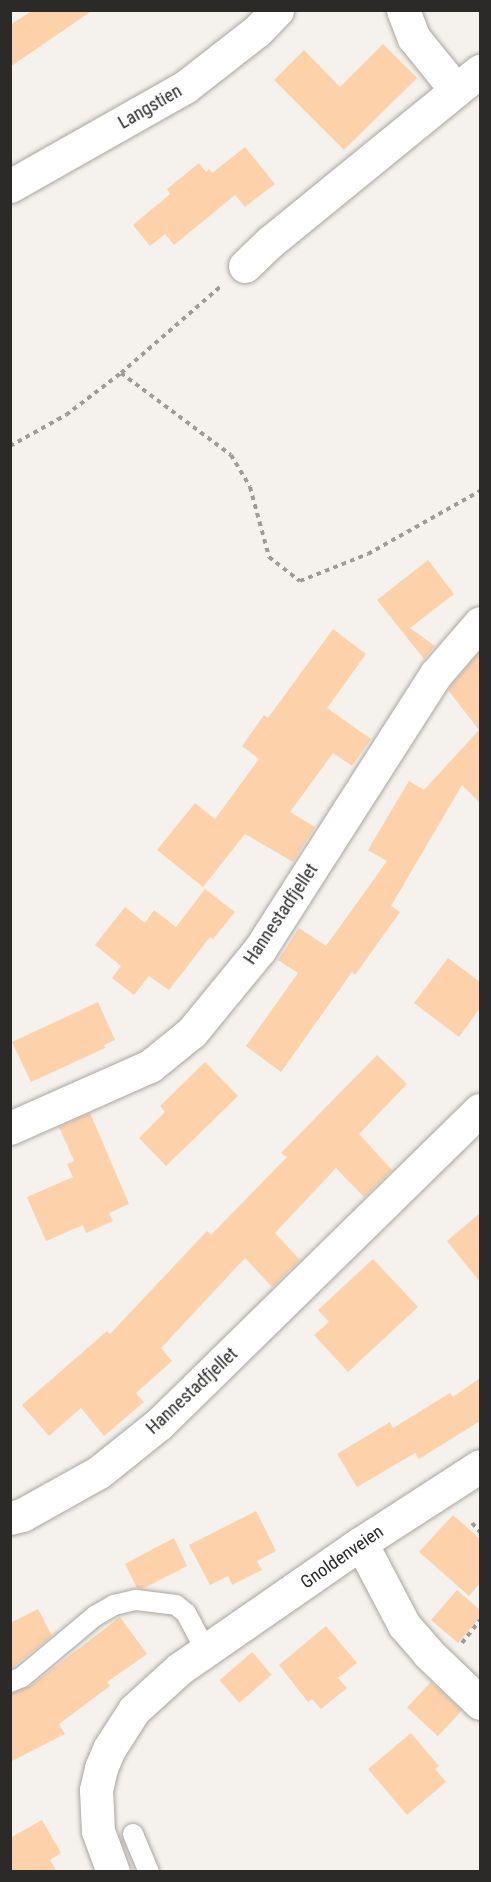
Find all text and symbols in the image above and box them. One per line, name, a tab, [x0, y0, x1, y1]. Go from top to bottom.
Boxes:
street label: Langstien	[114, 80, 186, 134]
street label: Hannestadfjellet	[239, 859, 323, 969]
street label: Hannestadfjellet	[142, 1343, 242, 1439]
street label: Gnoldenveien	[297, 1521, 387, 1593]

